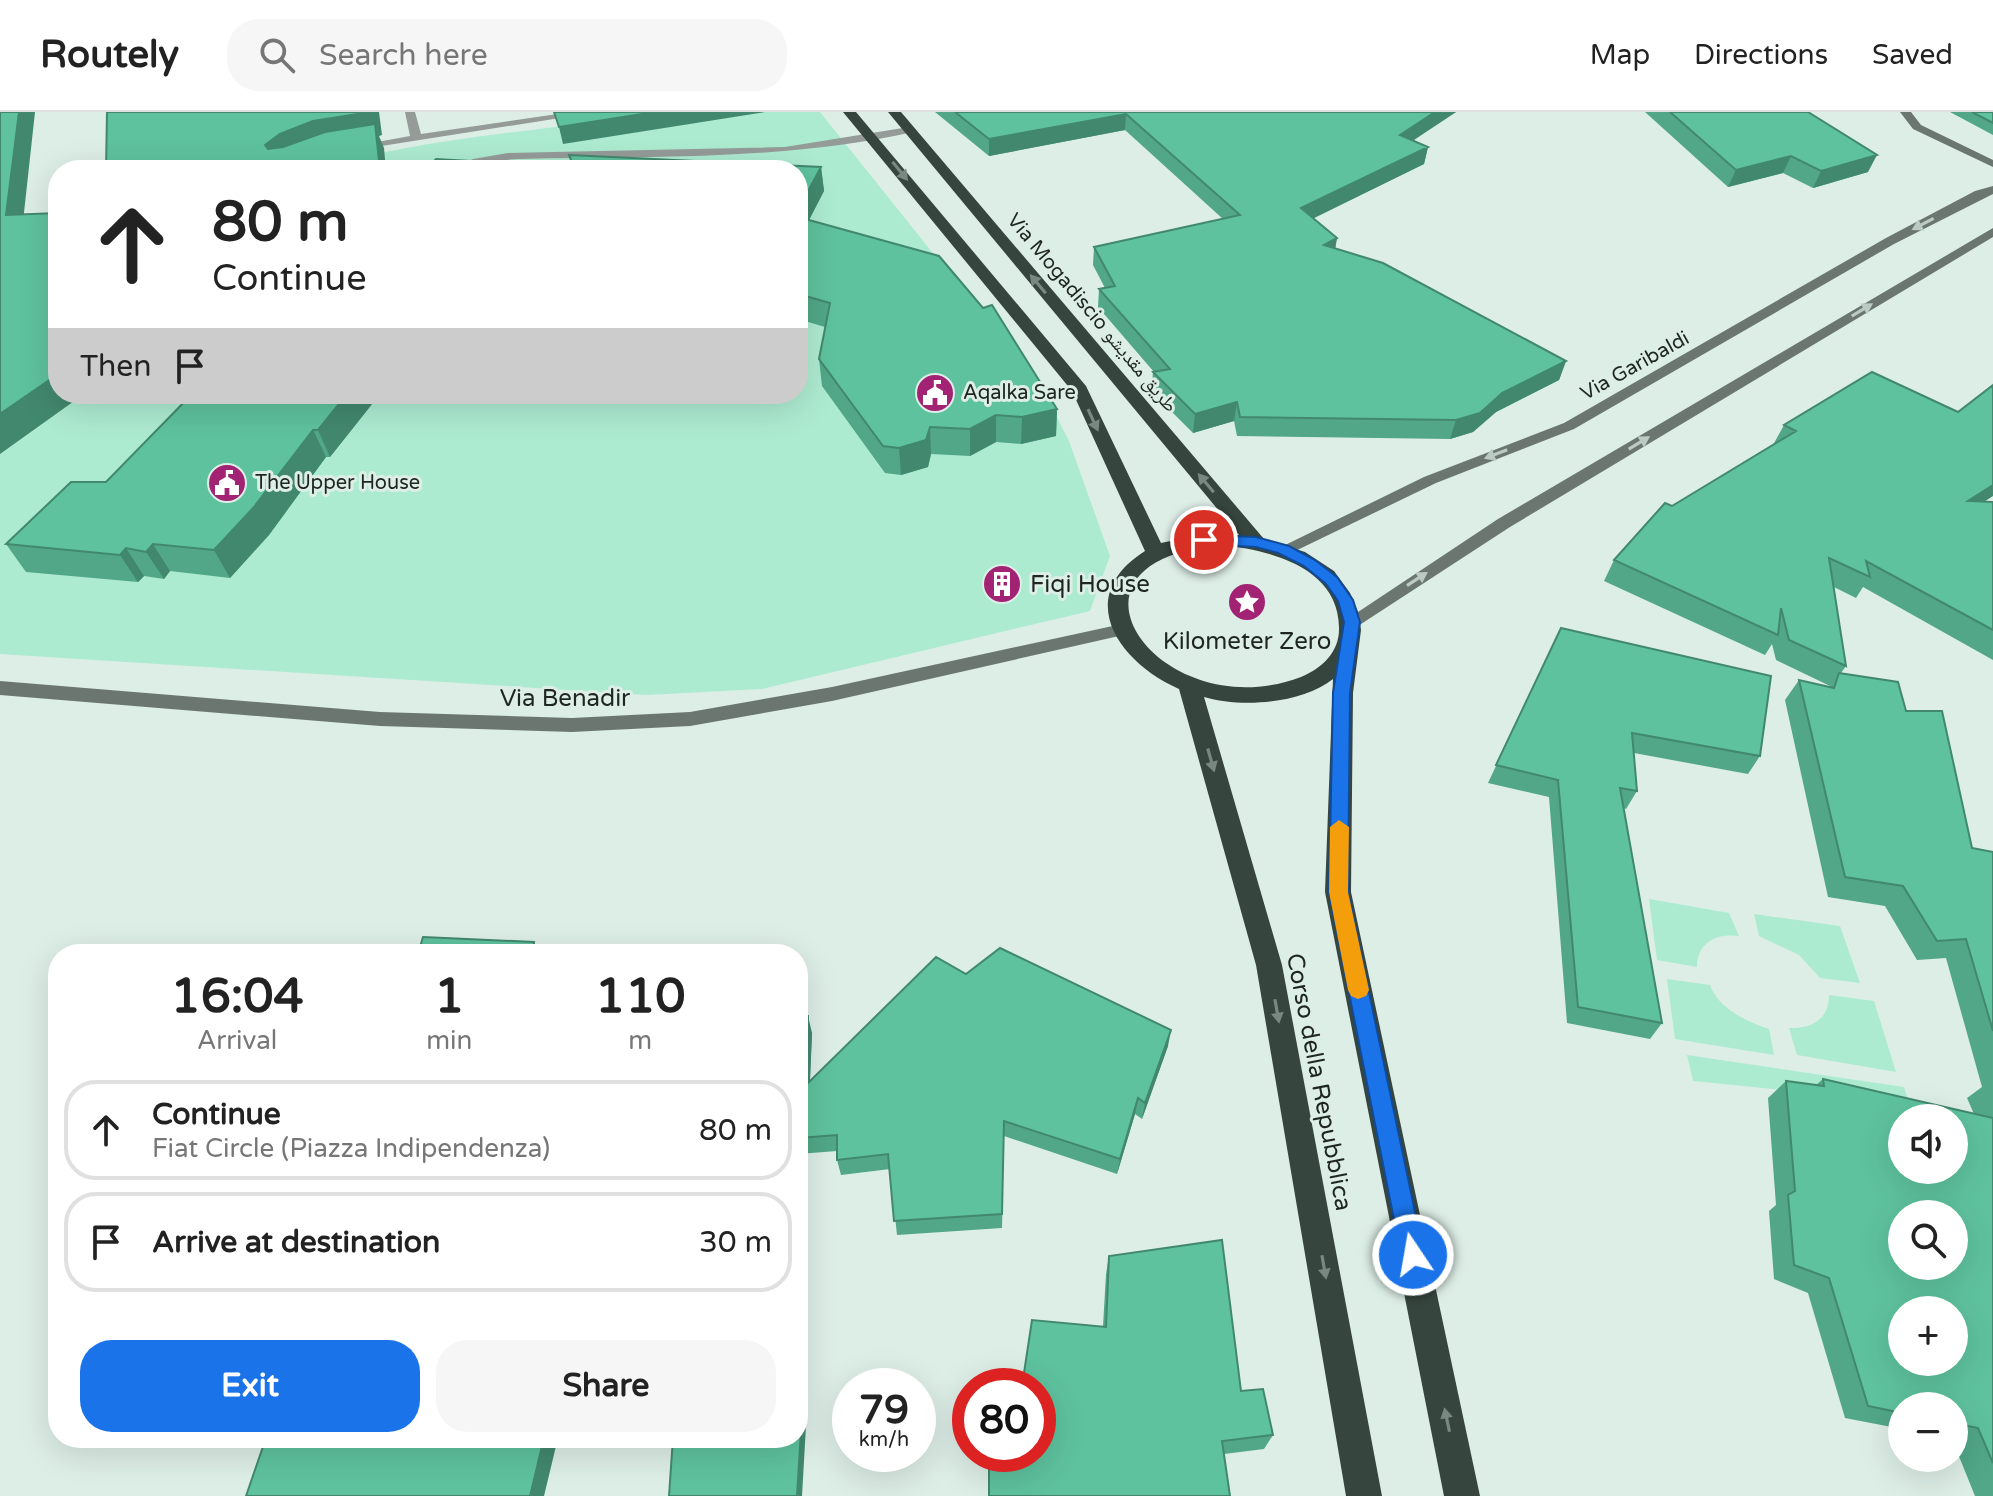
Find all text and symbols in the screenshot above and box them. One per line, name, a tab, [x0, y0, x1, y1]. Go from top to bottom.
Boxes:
search box	[227, 19, 787, 91]
text: Routely	[40, 32, 179, 78]
icon: search	[255, 33, 299, 77]
text: Search here	[319, 37, 488, 74]
text: Map	[1590, 38, 1650, 72]
text: Directions	[1694, 38, 1828, 72]
text: Saved	[1872, 38, 1953, 72]
one-way arrow	[891, 161, 908, 181]
text: 80 m	[212, 189, 348, 256]
icon: ahead	[80, 192, 184, 296]
street label: Via Mogadiscio طريق مقديشو	[1002, 209, 1182, 417]
one-way arrow	[1912, 216, 1934, 230]
text: Continue	[212, 257, 367, 300]
one-way arrow	[1030, 274, 1047, 294]
one-way arrow	[1851, 303, 1873, 317]
street label: Via Garibaldi	[1576, 326, 1694, 406]
icon: arrive	[168, 344, 212, 388]
text: Then	[80, 348, 152, 385]
public building icon: Aqalka Sare	[914, 372, 956, 414]
place label: Aqalka Sare	[963, 381, 1076, 405]
one-way arrow	[1087, 408, 1100, 431]
one-way arrow	[1628, 436, 1650, 450]
one-way arrow	[1484, 448, 1508, 461]
public building icon: The Upper House	[206, 462, 248, 504]
place label: The Upper House	[255, 471, 420, 495]
one-way arrow	[1198, 473, 1215, 493]
pin	[1170, 506, 1238, 574]
icon: arrive	[1182, 518, 1226, 562]
building icon: Fiqi House	[981, 563, 1023, 605]
place label: Fiqi House	[1030, 570, 1150, 599]
one-way arrow	[1407, 572, 1428, 587]
place icon: Kilometer Zero	[1226, 581, 1268, 623]
place label: Kilometer Zero	[1163, 627, 1331, 656]
street label: Via Benadir	[500, 684, 631, 713]
one-way arrow	[1205, 748, 1217, 773]
street label: Corso della Repubblica	[1280, 951, 1358, 1213]
text: 16:04	[171, 968, 304, 1026]
text: 1	[434, 968, 464, 1026]
text: 110	[595, 968, 685, 1026]
one-way arrow	[1271, 999, 1283, 1024]
text: Arrival	[197, 1025, 277, 1056]
text: min	[426, 1025, 472, 1056]
text: m	[628, 1025, 652, 1056]
text: Continue	[152, 1096, 281, 1133]
map controls	[1888, 1104, 1968, 1472]
button: sound	[1888, 1104, 1968, 1184]
icon: ahead	[84, 1108, 128, 1152]
text: 80 m	[699, 1112, 772, 1149]
text: Fiat Circle (Piazza Indipendenza)	[152, 1133, 550, 1164]
button: search	[1888, 1200, 1968, 1280]
position arrow	[1371, 1213, 1455, 1297]
icon: arrive	[84, 1220, 128, 1264]
text: Arrive at destination	[152, 1224, 440, 1261]
text: 30 m	[699, 1224, 772, 1261]
one-way arrow	[1318, 1255, 1330, 1280]
button: +	[1888, 1296, 1968, 1376]
button: Exit	[80, 1340, 420, 1432]
button: Share	[436, 1340, 776, 1432]
speed limit sign: 80	[952, 1368, 1056, 1472]
text: 79	[859, 1386, 909, 1434]
button: −	[1888, 1392, 1968, 1472]
one-way arrow	[1440, 1407, 1452, 1432]
text: km/h	[859, 1428, 909, 1452]

